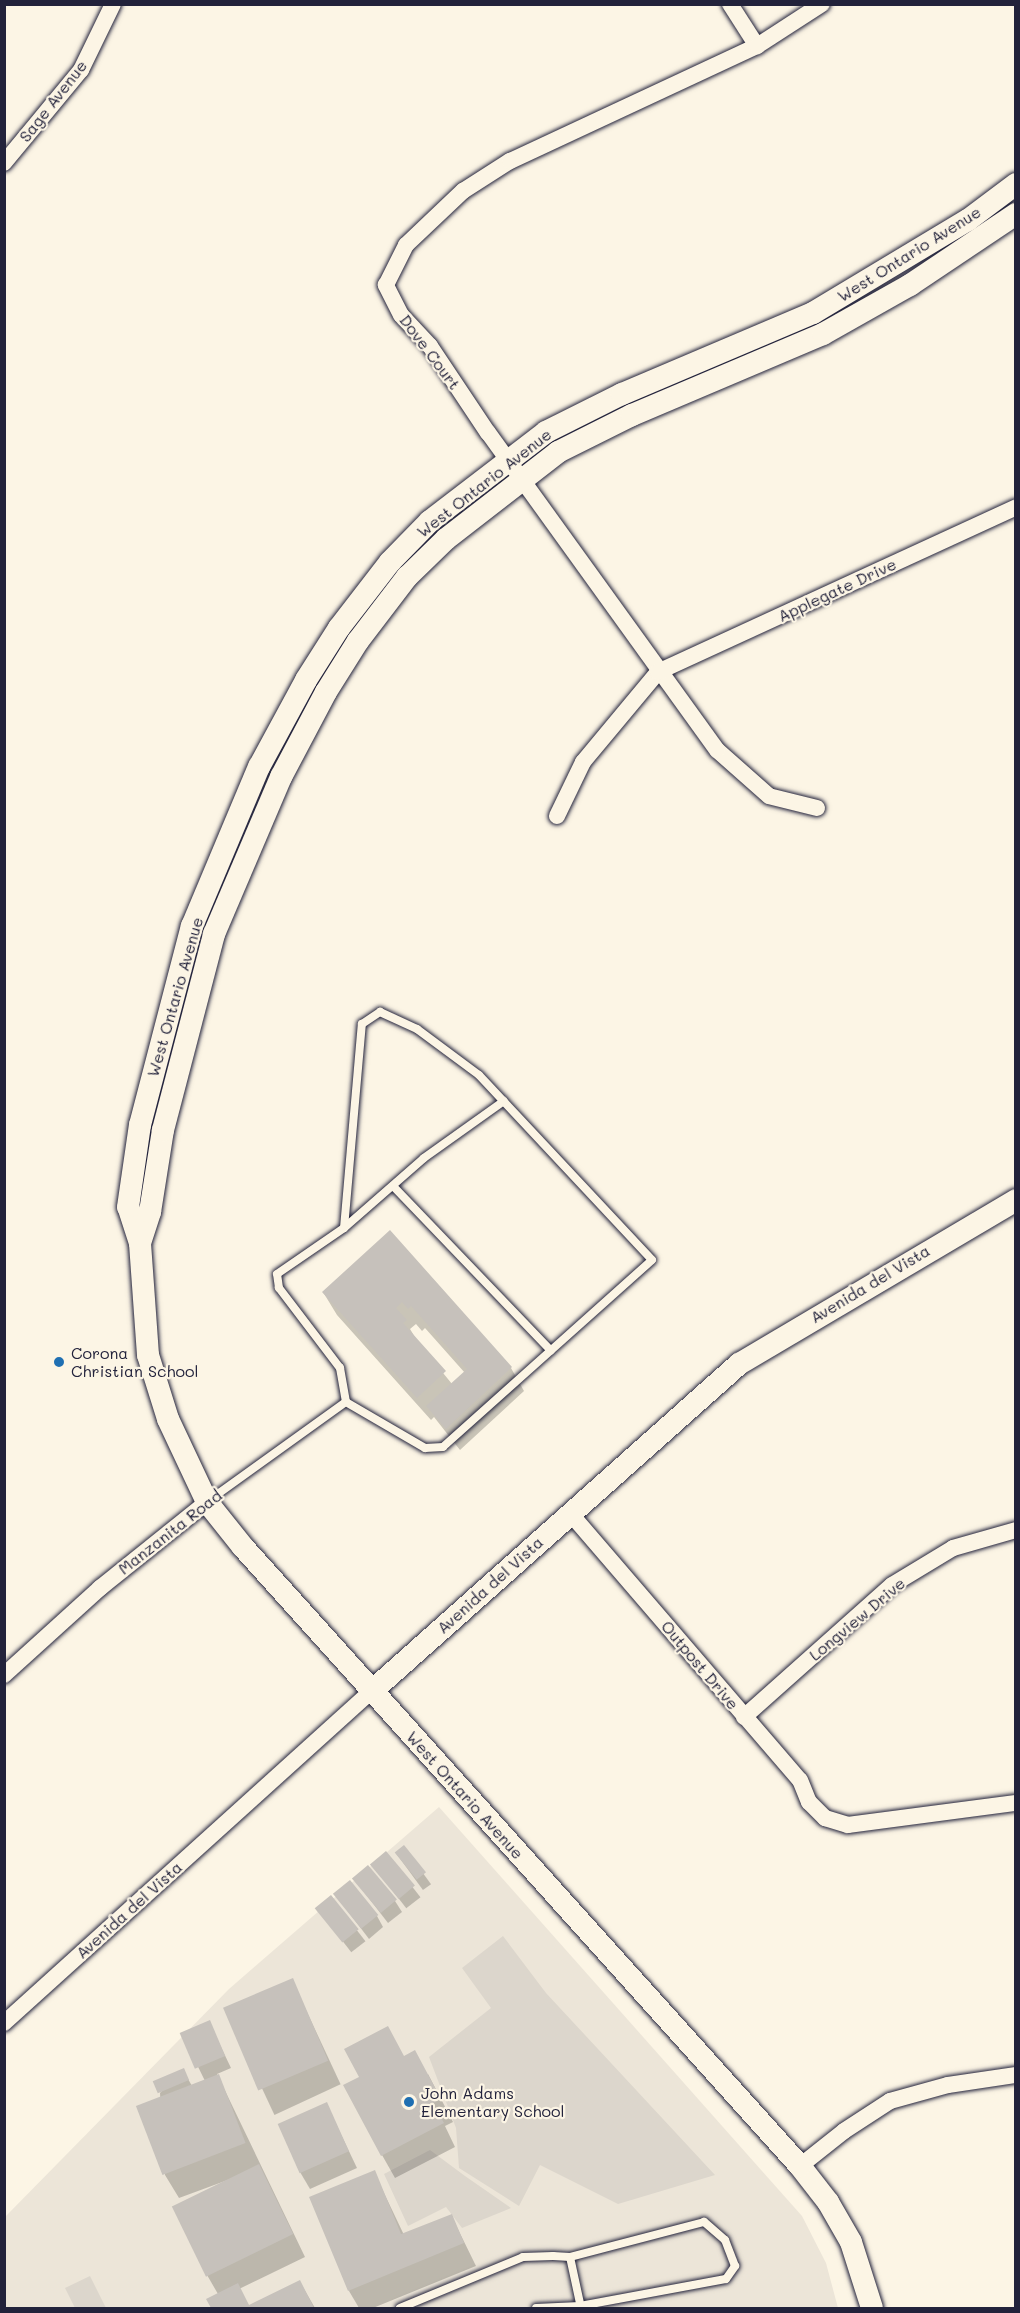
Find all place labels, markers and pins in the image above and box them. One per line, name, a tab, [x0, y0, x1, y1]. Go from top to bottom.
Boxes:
place label: Corona Christian School	[71, 1343, 198, 1381]
marker: Corona Christian School	[52, 1355, 66, 1369]
place label: John Adams Elementary School	[421, 2083, 565, 2121]
marker: John Adams Elementary School	[402, 2095, 416, 2109]

